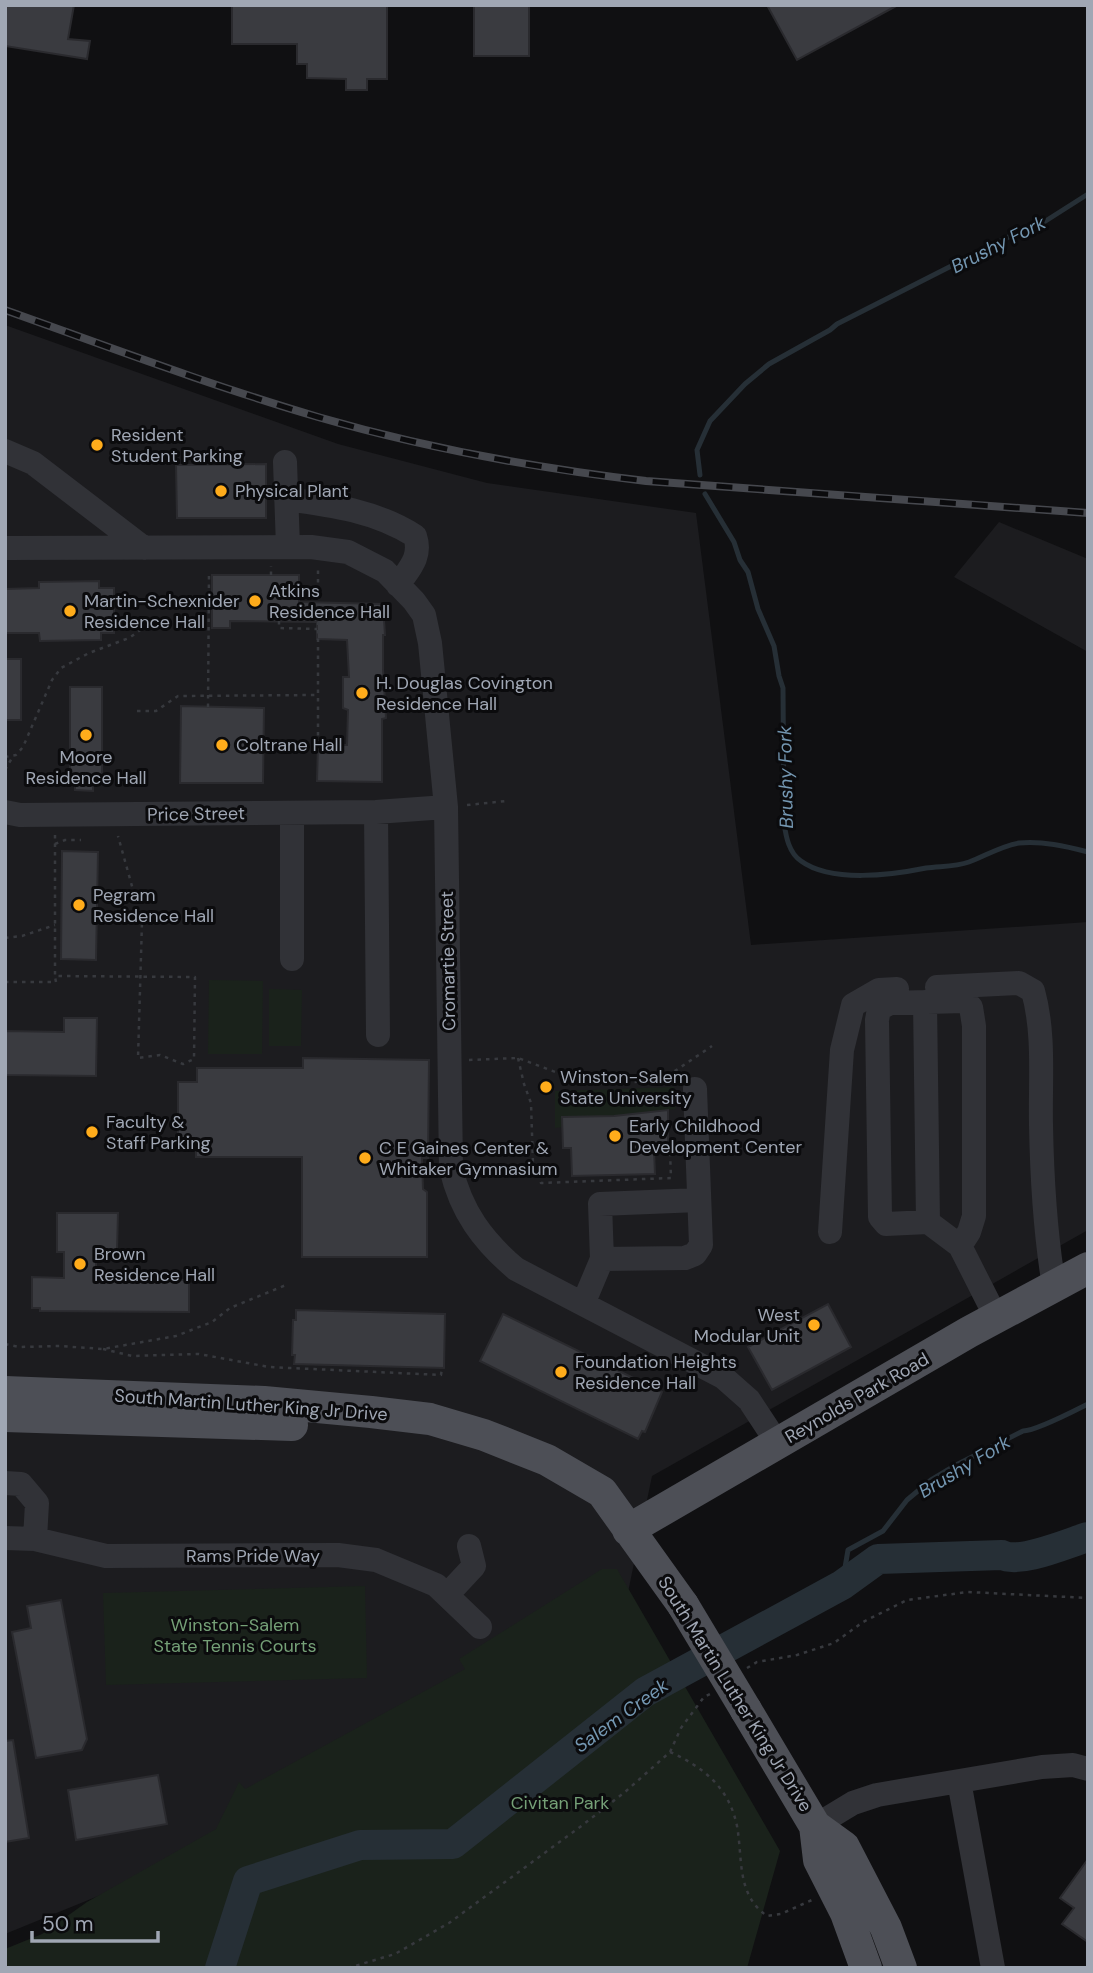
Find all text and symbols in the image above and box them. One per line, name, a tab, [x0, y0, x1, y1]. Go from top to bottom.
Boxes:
water label: Brushy Fork	[947, 210, 1050, 279]
place label: Resident Student Parking	[111, 423, 243, 468]
marker: Resident Student Parking	[89, 437, 105, 453]
place label: Physical Plant	[235, 479, 349, 503]
marker: Physical Plant	[213, 483, 229, 499]
place label: Atkins Residence Hall	[269, 579, 390, 624]
place label: Martin-Schexnider Residence Hall	[84, 589, 240, 634]
marker: Atkins Residence Hall	[247, 593, 263, 609]
marker: Martin-Schexnider Residence Hall	[62, 603, 78, 619]
place label: H. Douglas Covington Residence Hall	[376, 671, 553, 716]
marker: H. Douglas Covington Residence Hall	[354, 685, 370, 701]
water label: Brushy Fork	[772, 725, 799, 829]
marker: Moore Residence Hall	[78, 727, 94, 743]
place label: Coltrane Hall	[236, 733, 343, 757]
marker: Coltrane Hall	[214, 737, 230, 753]
place label: Moore Residence Hall	[26, 745, 146, 790]
street label: Price Street	[147, 801, 245, 827]
place label: Pegram Residence Hall	[93, 883, 214, 928]
street label: Cromartie Street	[435, 891, 461, 1031]
marker: Pegram Residence Hall	[71, 897, 87, 913]
place label: Winston-Salem State University	[560, 1065, 692, 1110]
marker: Winston-Salem State University	[538, 1079, 554, 1095]
place label: Faculty & Staff Parking	[106, 1110, 211, 1155]
place label: Early Childhood Development Center	[629, 1114, 802, 1159]
marker: Faculty & Staff Parking	[84, 1124, 100, 1140]
marker: Early Childhood Development Center	[607, 1128, 623, 1144]
place label: C E Gaines Center & Whitaker Gymnasium	[379, 1136, 558, 1181]
marker: C E Gaines Center & Whitaker Gymnasium	[357, 1150, 373, 1166]
place label: Brown Residence Hall	[94, 1242, 215, 1287]
marker: Brown Residence Hall	[72, 1256, 88, 1272]
place label: West Modular Unit	[694, 1303, 800, 1348]
marker: West Modular Unit	[806, 1317, 822, 1333]
street label: Reynolds Park Road	[781, 1347, 933, 1449]
place label: Foundation Heights Residence Hall	[575, 1350, 737, 1395]
marker: Foundation Heights Residence Hall	[553, 1364, 569, 1380]
street label: South Martin Luther King Jr Drive	[114, 1383, 388, 1427]
water label: Brushy Fork	[914, 1429, 1015, 1504]
street label: Rams Pride Way	[186, 1544, 320, 1568]
street label: South Martin Luther King Jr Drive	[652, 1572, 818, 1816]
park label: Winston-Salem State Tennis Courts	[153, 1613, 317, 1658]
water label: Salem Creek	[569, 1673, 674, 1758]
park label: Civitan Park	[511, 1791, 609, 1815]
scale bar	[32, 1899, 158, 1943]
text: 50 m	[42, 1910, 93, 1938]

